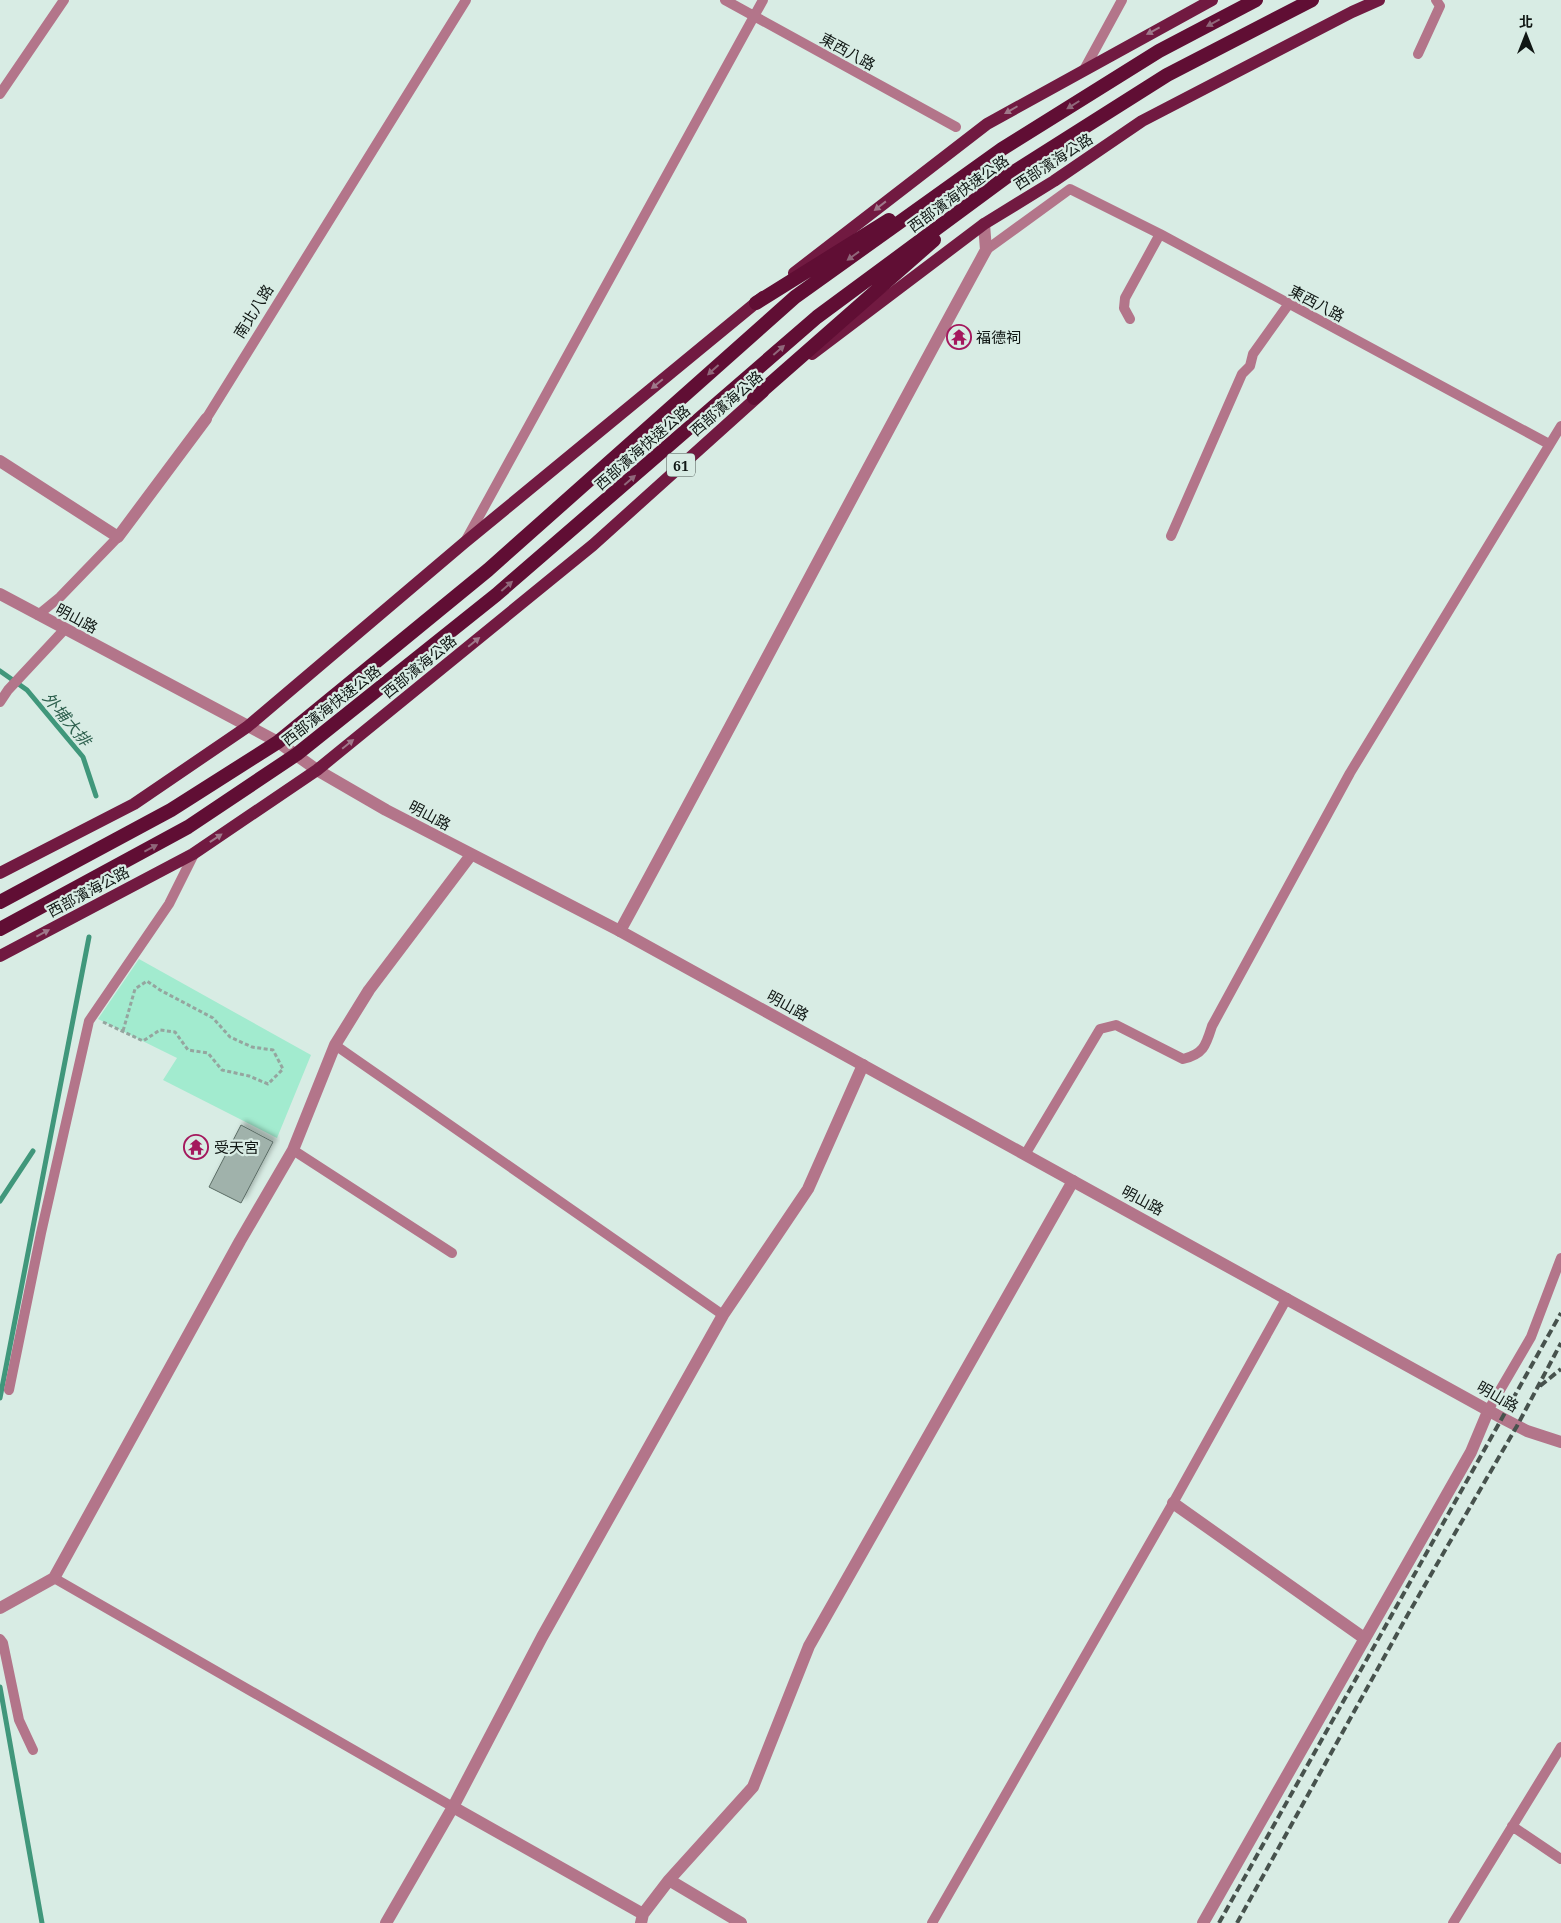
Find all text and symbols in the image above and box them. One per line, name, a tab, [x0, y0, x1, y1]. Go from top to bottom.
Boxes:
north arrow	[1501, 10, 1551, 60]
text: 北	[1519, 12, 1533, 31]
one-way arrow	[1206, 19, 1221, 27]
one-way arrow	[1146, 27, 1160, 35]
street label: 東西八路	[817, 28, 879, 74]
one-way arrow	[1067, 100, 1080, 110]
one-way arrow	[1004, 106, 1018, 114]
street label: 西部濱海公路	[1010, 128, 1096, 194]
street label: 西部濱海快速公路	[904, 150, 1012, 236]
one-way arrow	[874, 201, 887, 212]
one-way arrow	[846, 251, 860, 261]
street label: 南北八路	[229, 280, 277, 342]
street label: 東西八路	[1286, 280, 1348, 326]
temple icon: 福德祠	[946, 324, 972, 350]
place label: 福德祠	[976, 327, 1021, 347]
one-way arrow	[772, 344, 784, 356]
one-way arrow	[707, 364, 720, 375]
street label: 西部濱海公路	[685, 366, 767, 440]
one-way arrow	[651, 378, 664, 389]
street label: 西部濱海快速公路	[590, 400, 694, 494]
road number: 61	[667, 454, 695, 476]
one-way arrow	[623, 474, 636, 485]
one-way arrow	[500, 580, 512, 592]
street label: 明山路	[52, 599, 102, 637]
street label: 西部濱海公路	[378, 630, 460, 702]
one-way arrow	[468, 636, 481, 647]
street label: 西部濱海快速公路	[278, 660, 384, 750]
water label: 外埔大排	[38, 687, 97, 752]
one-way arrow	[342, 739, 355, 750]
street label: 明山路	[405, 796, 455, 834]
one-way arrow	[209, 833, 223, 843]
one-way arrow	[144, 843, 158, 852]
street label: 西部濱海公路	[44, 861, 132, 921]
one-way arrow	[36, 929, 50, 937]
street label: 明山路	[763, 985, 813, 1025]
temple icon: 受天宮	[183, 1134, 209, 1160]
place label: 受天宮	[214, 1137, 259, 1157]
street label: 明山路	[1118, 1181, 1168, 1219]
street label: 明山路	[1474, 1376, 1522, 1416]

